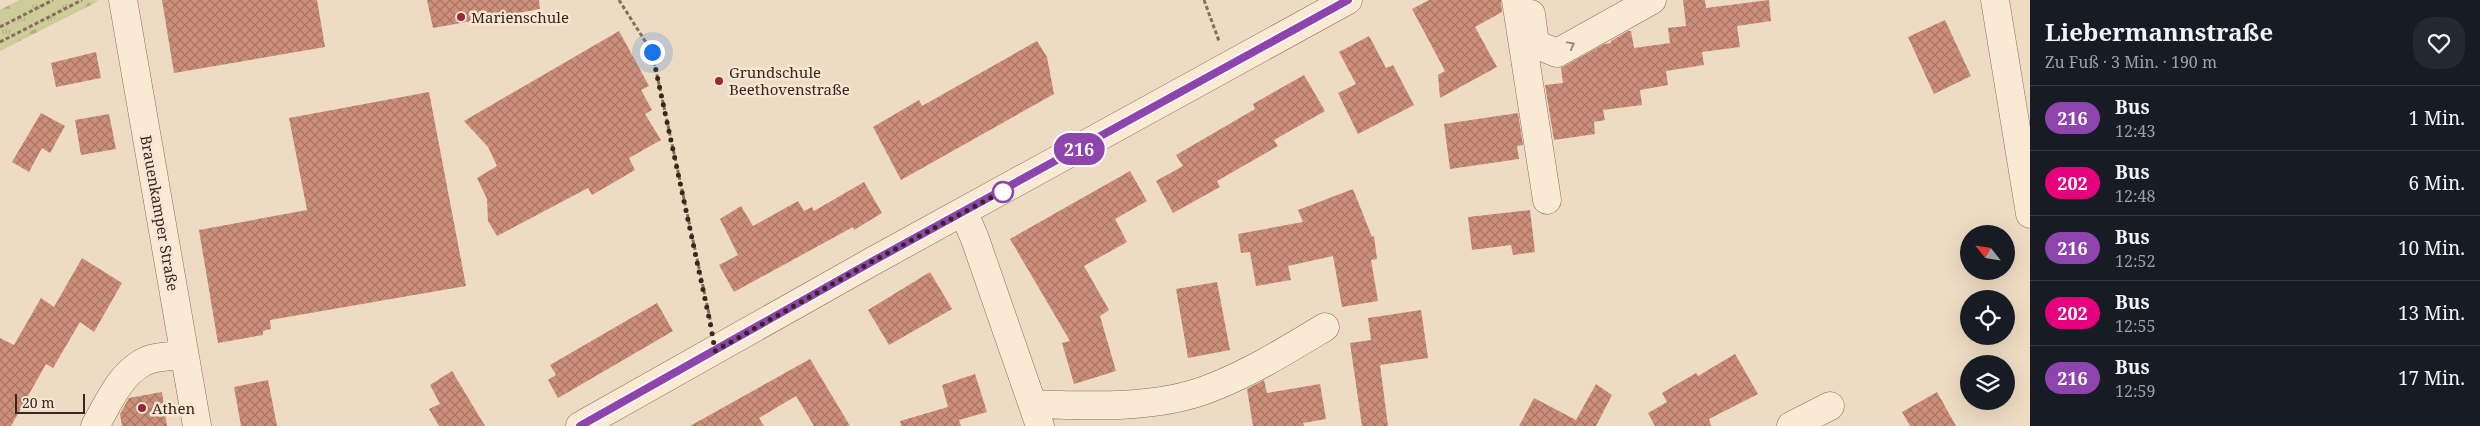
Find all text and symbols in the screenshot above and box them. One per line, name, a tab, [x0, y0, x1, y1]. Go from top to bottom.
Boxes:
place label: Marienschule	[471, 7, 569, 27]
marker: Marienschule	[455, 11, 467, 23]
text: Liebermannstraße	[2045, 15, 2273, 48]
button: heart	[2413, 17, 2465, 69]
your location	[640, 40, 665, 65]
one-way arrow	[1566, 41, 1575, 51]
text: Zu Fuß · 3 Min. · 190 m	[2045, 51, 2217, 73]
place label: Grundschule Beethovenstraße	[729, 62, 850, 99]
marker: Grundschule Beethovenstraße	[713, 75, 725, 87]
text: Bus	[2115, 94, 2150, 120]
text: 1 Min.	[2409, 105, 2465, 131]
text: 216	[2057, 106, 2088, 130]
text: 12:43	[2115, 120, 2155, 142]
street label: Brauenkamper Straße	[136, 133, 184, 293]
line badge: 216	[1050, 133, 1108, 165]
text: 216	[1064, 137, 1094, 161]
text: Bus	[2115, 159, 2150, 185]
text: 6 Min.	[2409, 170, 2465, 196]
text: 202	[2057, 171, 2088, 195]
unlabelled marker	[992, 181, 1014, 203]
text: 12:48	[2115, 185, 2155, 207]
text: Bus	[2115, 224, 2150, 250]
north arrow	[1960, 225, 2015, 280]
map controls	[1960, 225, 2015, 410]
text: 10 Min.	[2398, 235, 2465, 261]
text: 216	[2057, 236, 2088, 260]
text: 12:52	[2115, 250, 2155, 272]
text: Bus	[2115, 289, 2150, 315]
button: locate	[1960, 290, 2015, 345]
text: 13 Min.	[2398, 300, 2465, 326]
text: 202	[2057, 301, 2088, 325]
text: 12:55	[2115, 315, 2155, 337]
text: Bus	[2115, 354, 2150, 380]
button: layers	[1960, 355, 2015, 410]
text: 17 Min.	[2398, 365, 2465, 391]
text: 216	[2057, 366, 2088, 390]
text: 12:59	[2115, 380, 2155, 402]
scale bar	[15, 391, 85, 414]
text: 20 m	[22, 393, 55, 412]
place label: Athen	[152, 398, 195, 418]
marker: Athen	[136, 402, 148, 414]

